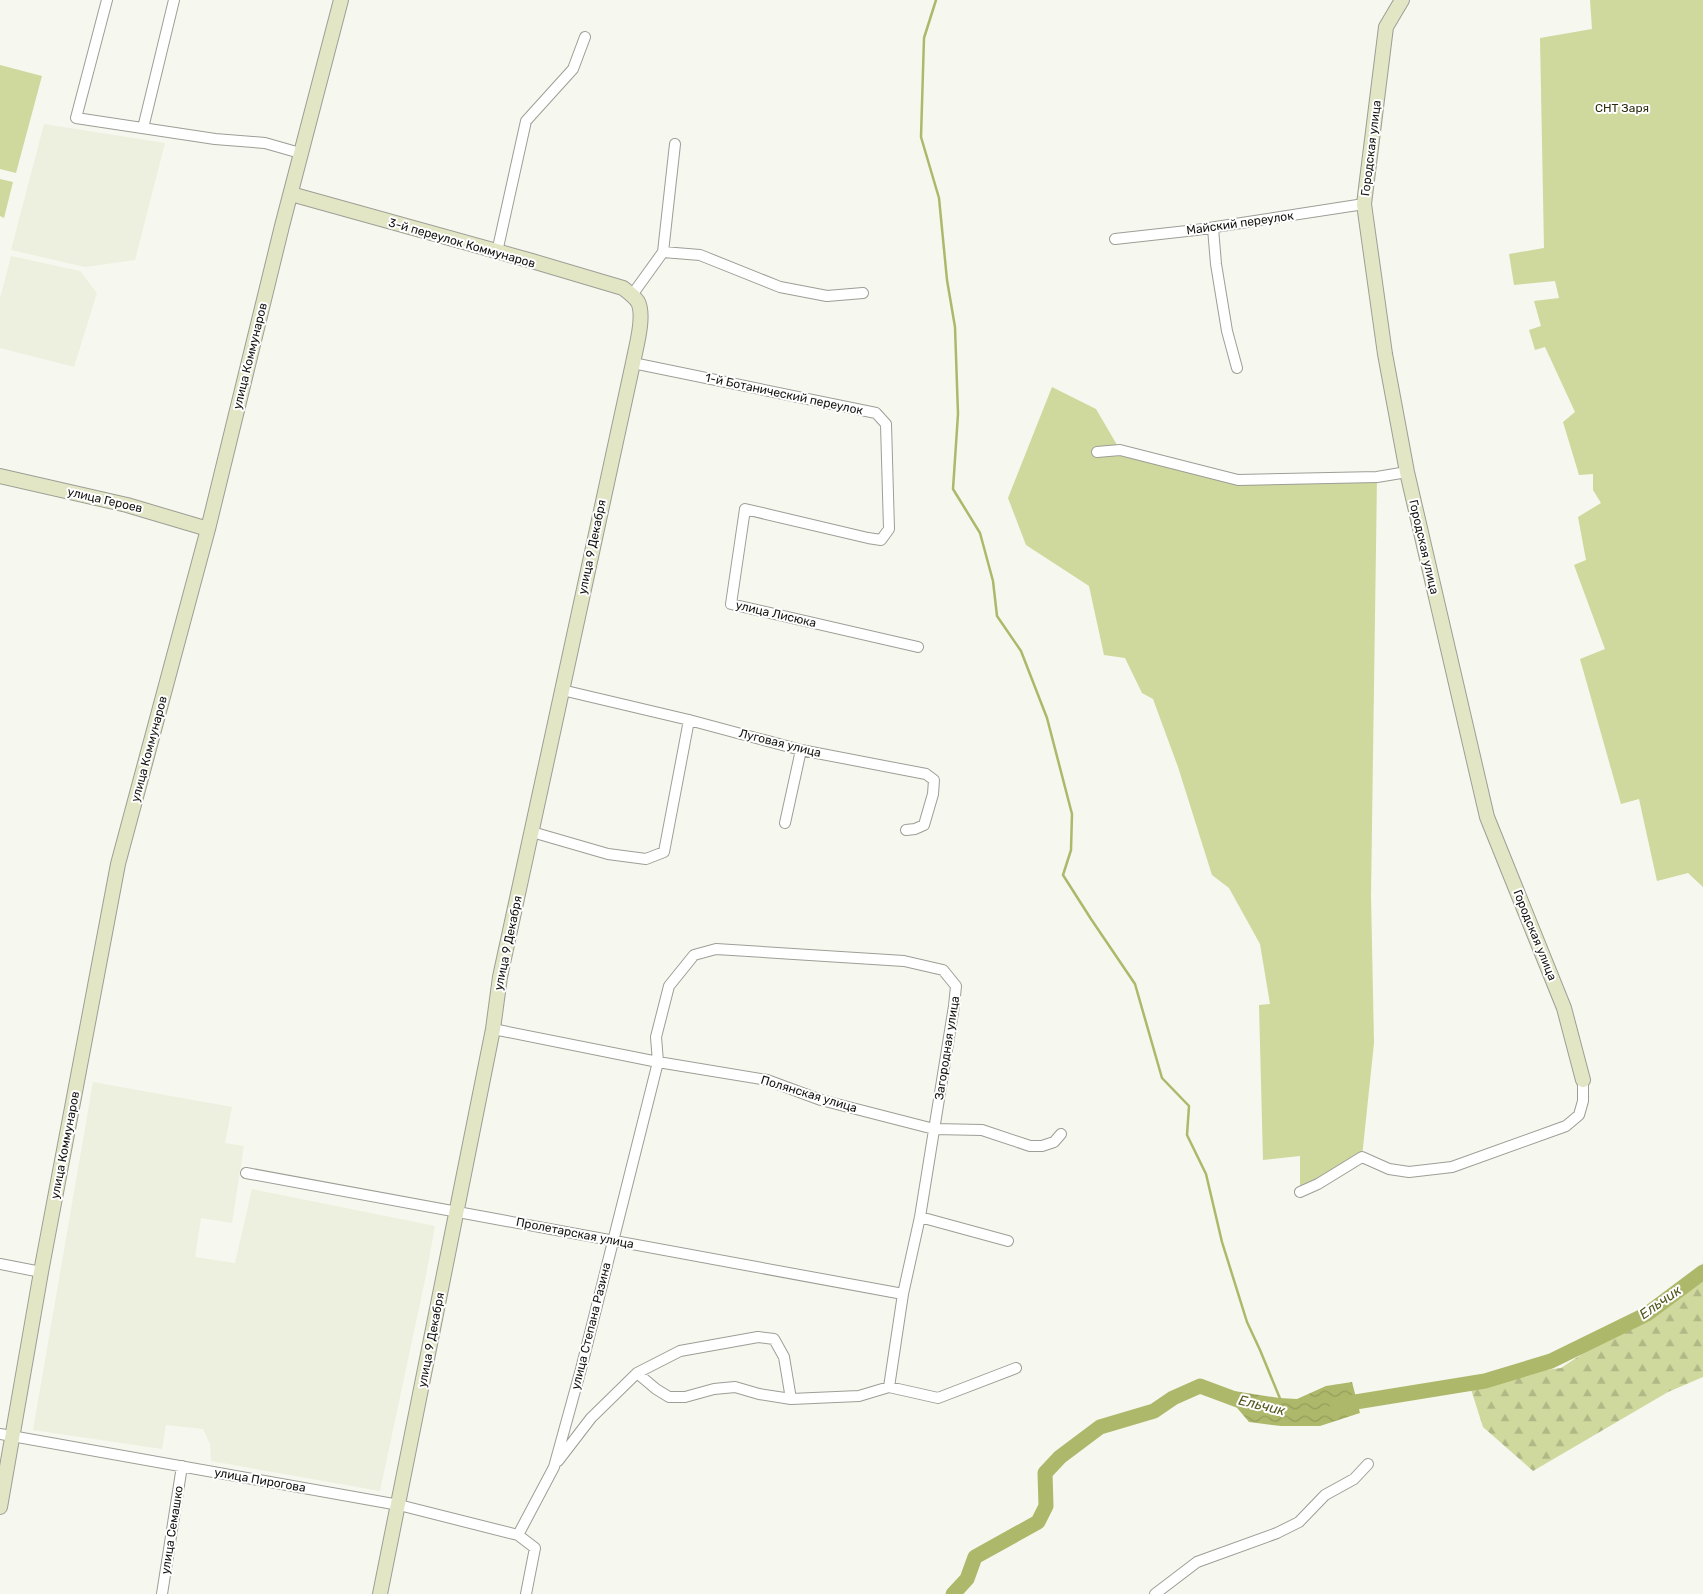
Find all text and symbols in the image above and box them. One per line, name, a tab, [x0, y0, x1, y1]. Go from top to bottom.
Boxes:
street label: Городская улица	[1358, 99, 1384, 197]
park label: СНТ Заря	[1595, 101, 1649, 115]
street label: Майский переулок	[1186, 208, 1295, 237]
street label: 3-й переулок Коммунаров	[387, 215, 537, 271]
street label: улица Коммунаров	[230, 301, 270, 411]
street label: 1-й Ботанический переулок	[704, 370, 865, 418]
street label: улица Героев	[66, 485, 144, 515]
street label: улица 9 Декабря	[575, 498, 609, 596]
street label: Городская улица	[1406, 498, 1442, 596]
street label: улица Лисюка	[734, 598, 818, 630]
street label: улица Коммунаров	[128, 694, 170, 804]
street label: Луговая улица	[737, 726, 823, 760]
street label: Городская улица	[1510, 888, 1560, 982]
street label: улица 9 Декабря	[491, 894, 525, 992]
street label: Загородная улица	[932, 995, 962, 1101]
street label: Полянская улица	[759, 1073, 859, 1115]
street label: улица Коммунаров	[48, 1090, 82, 1200]
street label: Пролетарская улица	[515, 1215, 635, 1251]
street label: улица Степана Разина	[568, 1261, 614, 1391]
water label: Ельчик	[1636, 1282, 1685, 1323]
street label: улица 9 Декабря	[415, 1291, 447, 1389]
water label: Ельчик	[1237, 1392, 1287, 1420]
street label: улица Пирогова	[213, 1465, 307, 1495]
street label: улица Семашко	[158, 1485, 186, 1575]

